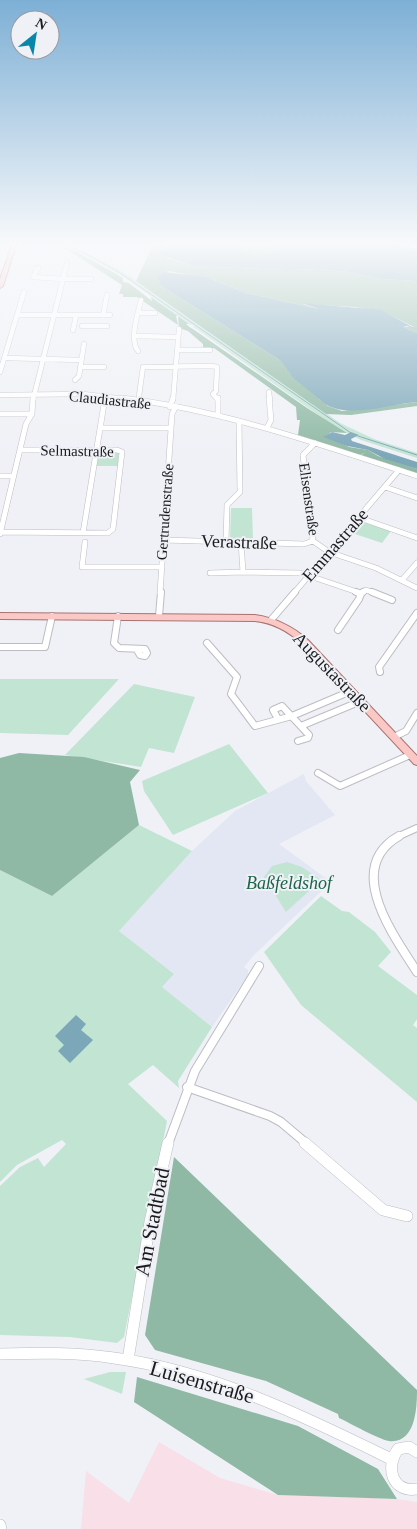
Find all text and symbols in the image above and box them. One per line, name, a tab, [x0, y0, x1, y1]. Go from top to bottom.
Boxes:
north arrow	[10, 10, 60, 60]
text: N	[33, 15, 49, 33]
street label: Claudiastraße	[68, 388, 152, 412]
street label: Selmastraße	[40, 442, 114, 460]
street label: Elisenstraße	[296, 462, 322, 537]
street label: Gertrudenstraße	[154, 463, 176, 561]
street label: Emmastraße	[298, 504, 372, 586]
street label: Verastraße	[201, 531, 277, 553]
street label: Augustastraße	[289, 628, 375, 716]
park label: Baßfeldshof	[246, 873, 335, 893]
street label: Am Stadtbad	[130, 1165, 174, 1278]
street label: Luisenstraße	[147, 1356, 257, 1408]

